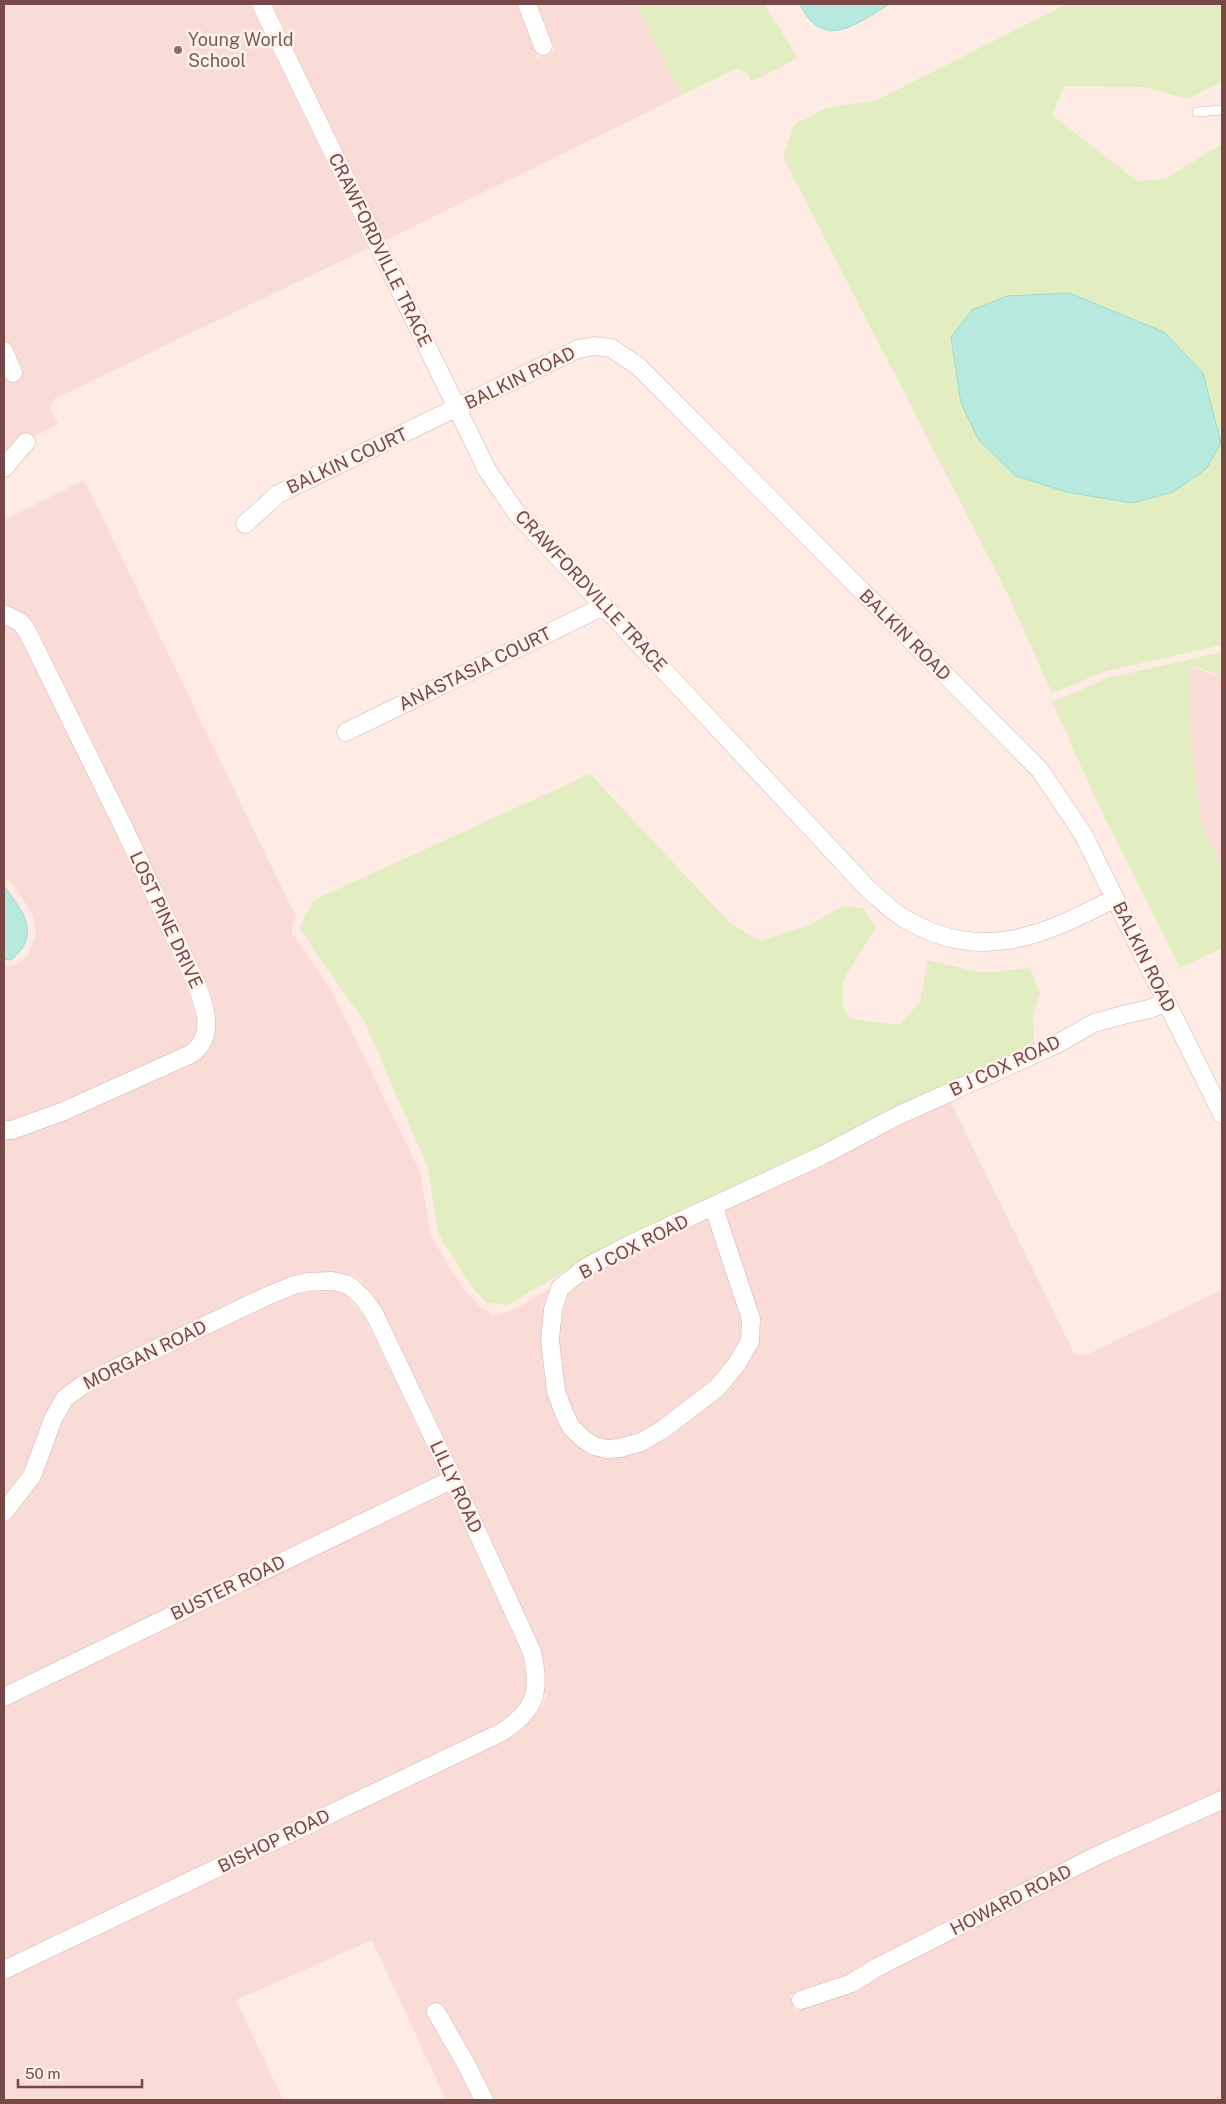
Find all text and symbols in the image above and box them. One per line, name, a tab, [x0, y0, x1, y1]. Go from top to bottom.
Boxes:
place label: Young World School	[188, 29, 293, 71]
marker: Young World School	[172, 44, 184, 56]
street label: CRAWFORDVILLE TRACE	[324, 150, 437, 350]
street label: BALKIN ROAD	[461, 342, 578, 413]
street label: BALKIN COURT	[283, 423, 411, 498]
street label: CRAWFORDVILLE TRACE	[511, 506, 672, 676]
street label: BALKIN ROAD	[855, 585, 955, 685]
street label: ANASTASIA COURT	[395, 622, 555, 715]
street label: LOST PINE DRIVE	[126, 848, 207, 992]
street label: BALKIN ROAD	[1109, 898, 1180, 1015]
street label: B J COX ROAD	[946, 1031, 1064, 1100]
street label: B J COX ROAD	[576, 1210, 692, 1283]
street label: MORGAN ROAD	[80, 1316, 210, 1394]
street label: LILLY ROAD	[426, 1437, 487, 1536]
street label: BUSTER ROAD	[167, 1551, 288, 1624]
street label: BISHOP ROAD	[214, 1804, 333, 1877]
street label: HOWARD ROAD	[947, 1860, 1075, 1939]
scale bar	[18, 2056, 141, 2088]
text: 50 m	[25, 2065, 60, 2082]

